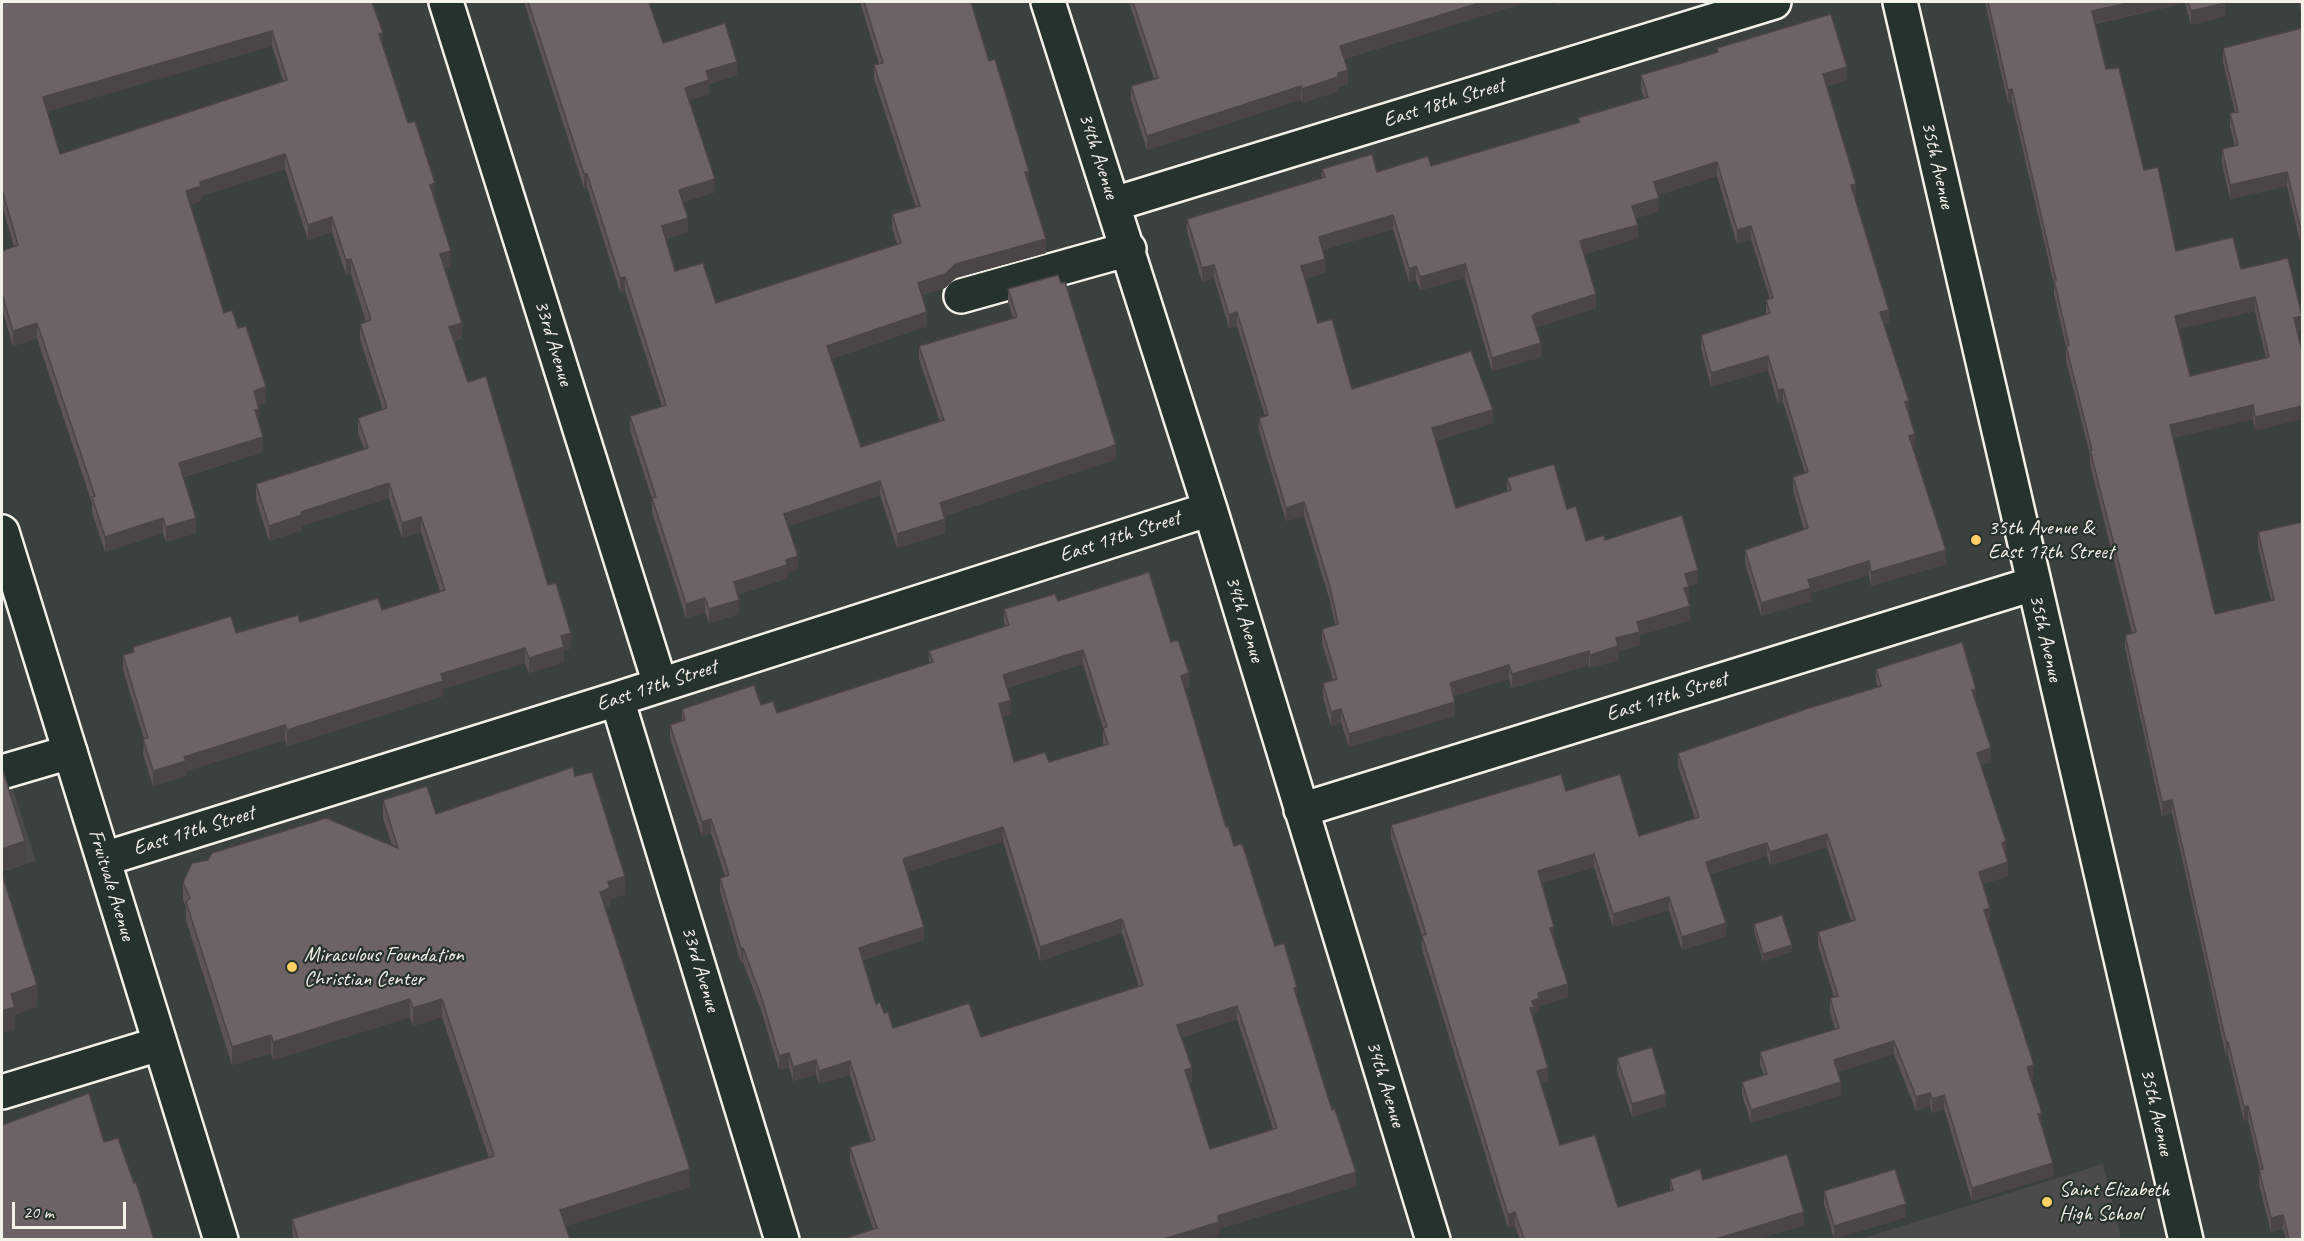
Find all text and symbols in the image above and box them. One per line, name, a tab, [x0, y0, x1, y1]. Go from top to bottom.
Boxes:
street label: East 18th Street	[1380, 73, 1508, 133]
street label: 34th Avenue	[1072, 110, 1124, 202]
street label: 35th Avenue	[1915, 119, 1959, 211]
street label: 33rd Avenue	[528, 297, 578, 389]
street label: East 17th Street	[1056, 506, 1184, 568]
place label: 35th Avenue & East 17th Street	[1988, 515, 2114, 565]
marker: 35th Avenue & East 17th Street	[1969, 533, 1983, 547]
street label: 34th Avenue	[1219, 573, 1269, 665]
street label: 35th Avenue	[2023, 592, 2067, 684]
street label: East 17th Street	[593, 655, 721, 717]
street label: East 17th Street	[1603, 667, 1731, 727]
street label: East 17th Street	[130, 801, 258, 861]
street label: Fruitvale Avenue	[82, 826, 140, 944]
street label: 33rd Avenue	[675, 923, 725, 1015]
place label: Miraculous Foundation Christian Center	[304, 942, 464, 992]
marker: Miraculous Foundation Christian Center	[285, 960, 299, 974]
street label: 34th Avenue	[1360, 1038, 1410, 1130]
street label: 35th Avenue	[2134, 1066, 2178, 1158]
place label: Saint Elizabeth High School	[2059, 1177, 2170, 1227]
scale bar	[15, 1190, 129, 1228]
marker: Saint Elizabeth High School	[2040, 1195, 2054, 1209]
text: 20 m	[23, 1201, 54, 1223]

